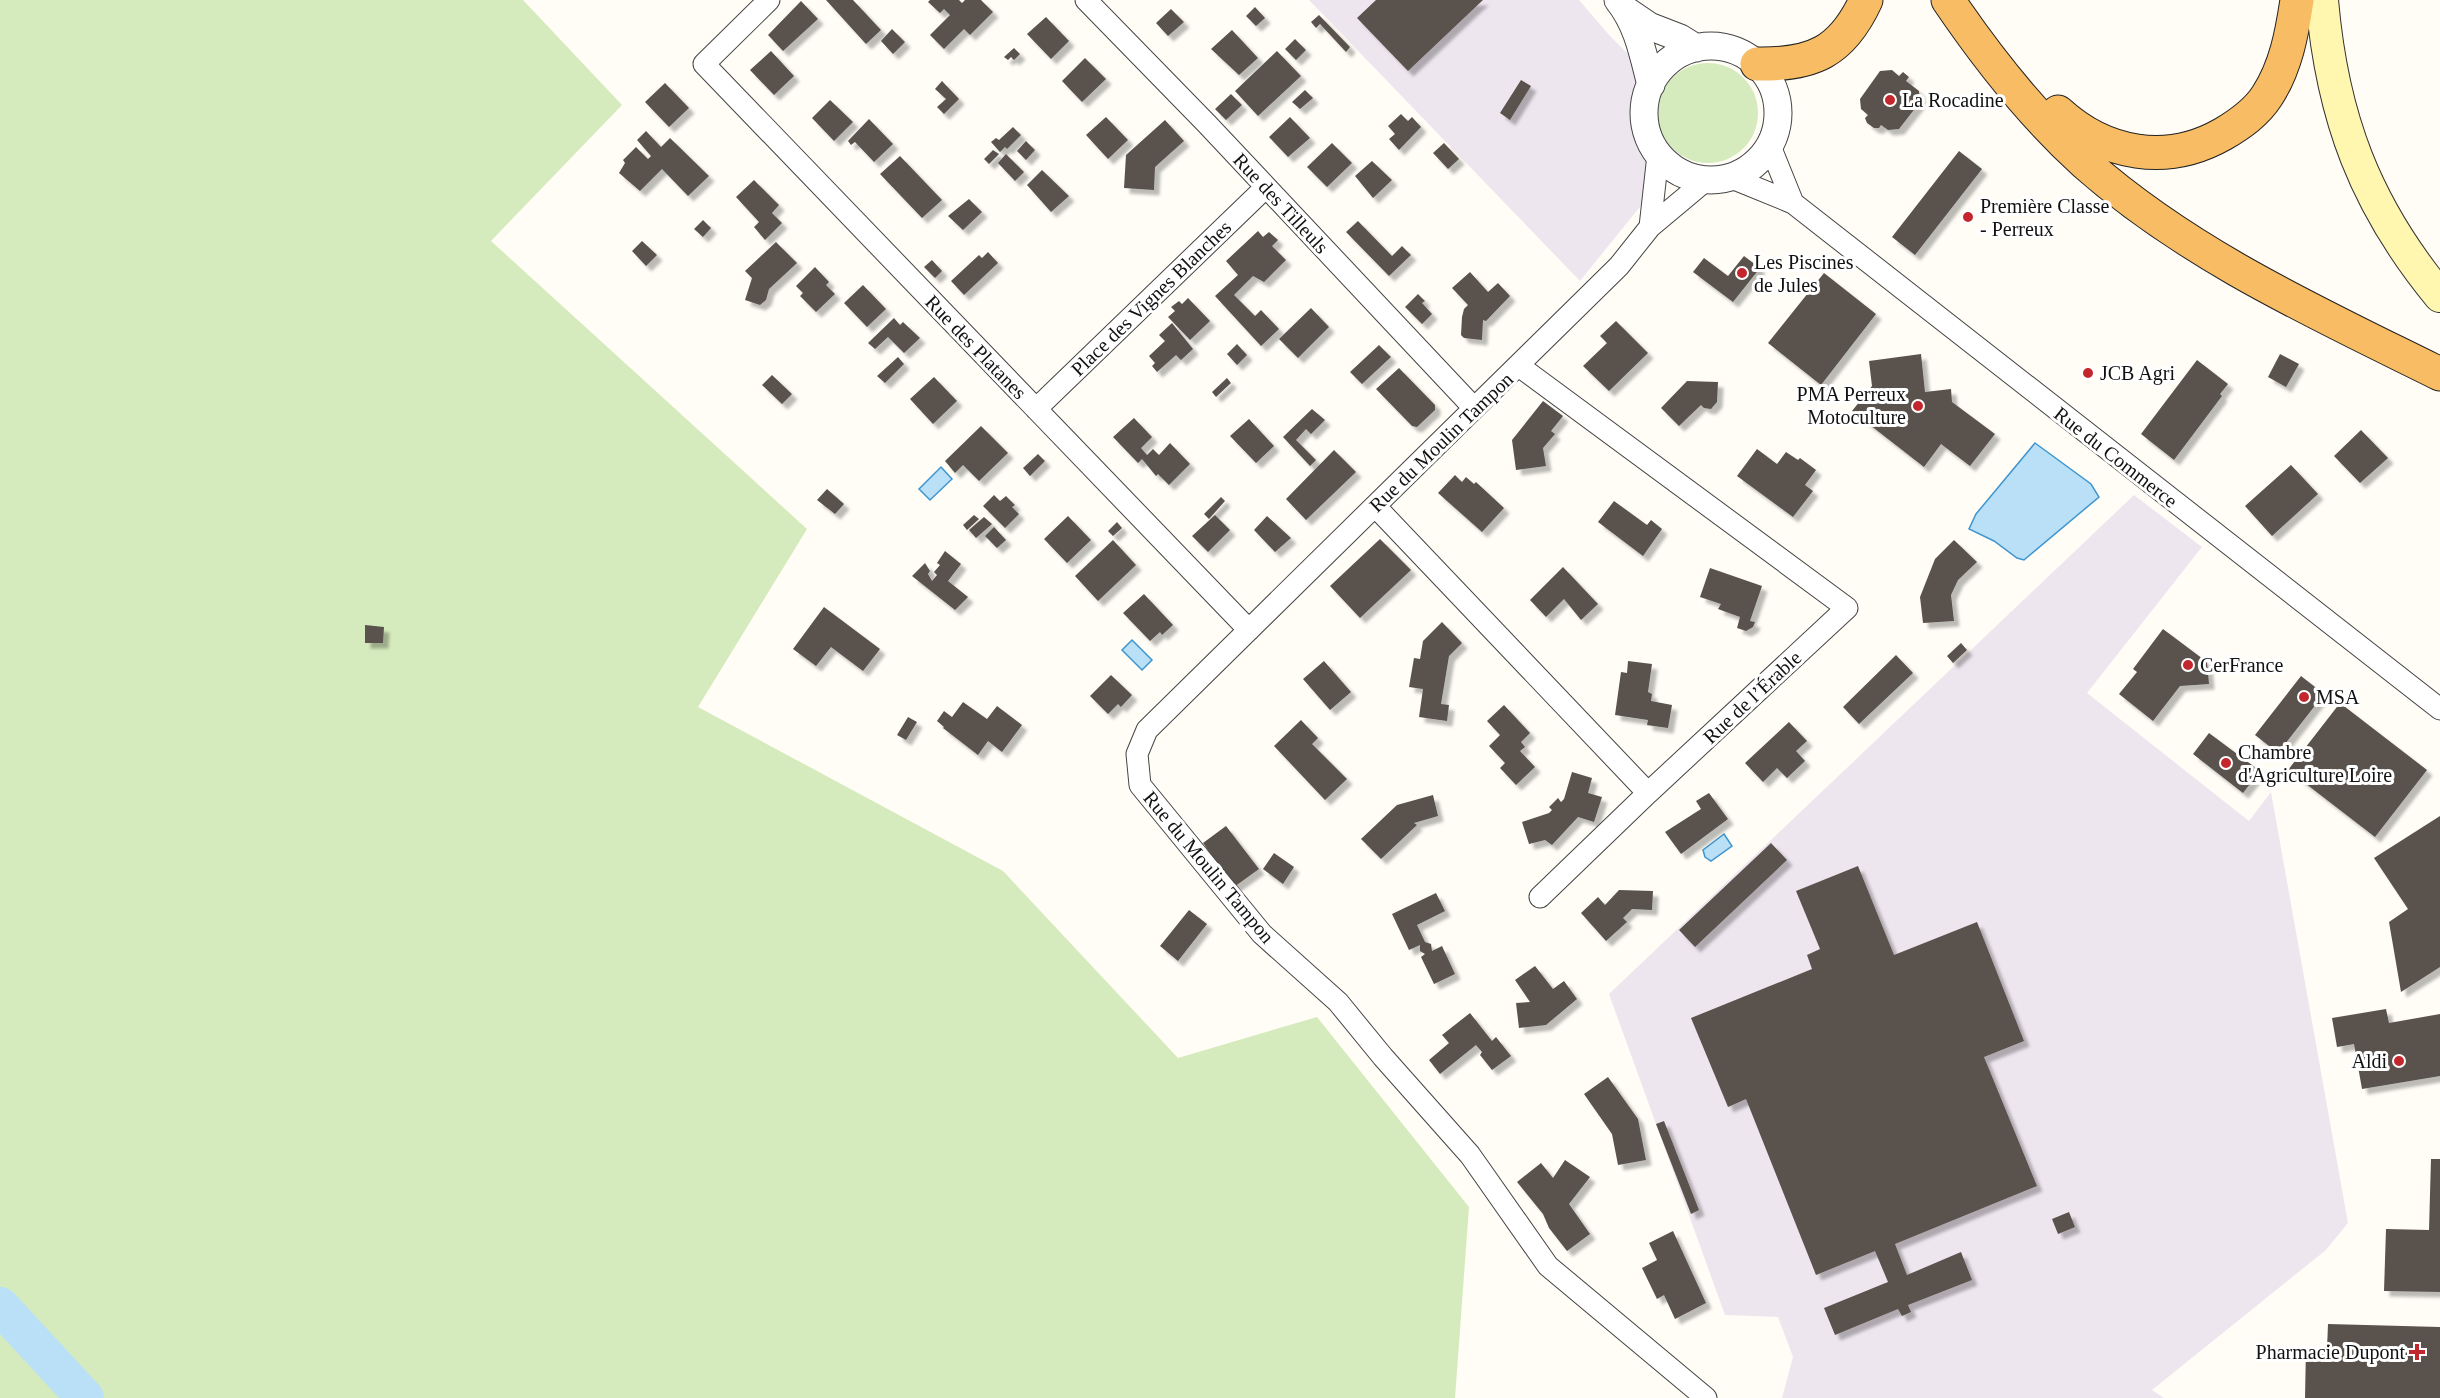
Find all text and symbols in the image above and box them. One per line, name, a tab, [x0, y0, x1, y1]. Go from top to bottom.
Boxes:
place label: La Rocadine	[1902, 89, 2004, 111]
marker: La Rocadine	[1883, 93, 1897, 107]
street label: Rue des Tilleuls	[1229, 148, 1333, 258]
place label: Première Classe - Perreux	[1980, 195, 2110, 240]
marker: Première Classe - Perreux	[1961, 210, 1975, 224]
street label: Place des Vignes Blanches	[1067, 216, 1236, 381]
place label: Les Piscines de Jules	[1754, 251, 1854, 296]
marker: Les Piscines de Jules	[1735, 266, 1749, 280]
street label: Rue des Platanes	[921, 291, 1031, 404]
place label: JCB Agri	[2100, 362, 2175, 385]
marker: JCB Agri	[2081, 366, 2095, 380]
street label: Rue du Moulin Tampon	[1365, 368, 1518, 517]
place label: PMA Perreux Motoculture	[1797, 383, 1906, 428]
marker: PMA Perreux Motoculture	[1911, 399, 1925, 413]
street label: Rue du Commerce	[2050, 402, 2182, 512]
street label: Rue de l’Érable	[1699, 646, 1805, 748]
place label: CerFrance	[2200, 654, 2283, 676]
marker: CerFrance	[2181, 658, 2195, 672]
place label: MSA	[2316, 686, 2360, 708]
marker: MSA	[2297, 690, 2311, 704]
place label: Chambre d'Agriculture Loire	[2238, 741, 2392, 787]
marker: Chambre d'Agriculture Loire	[2219, 756, 2233, 770]
street label: Rue du Moulin Tampon	[1138, 787, 1279, 948]
place label: Aldi	[2351, 1050, 2387, 1072]
marker: Aldi	[2392, 1054, 2406, 1068]
place label: Pharmacie Dupont	[2256, 1341, 2405, 1364]
marker: Pharmacie Dupont	[2410, 1345, 2424, 1359]

